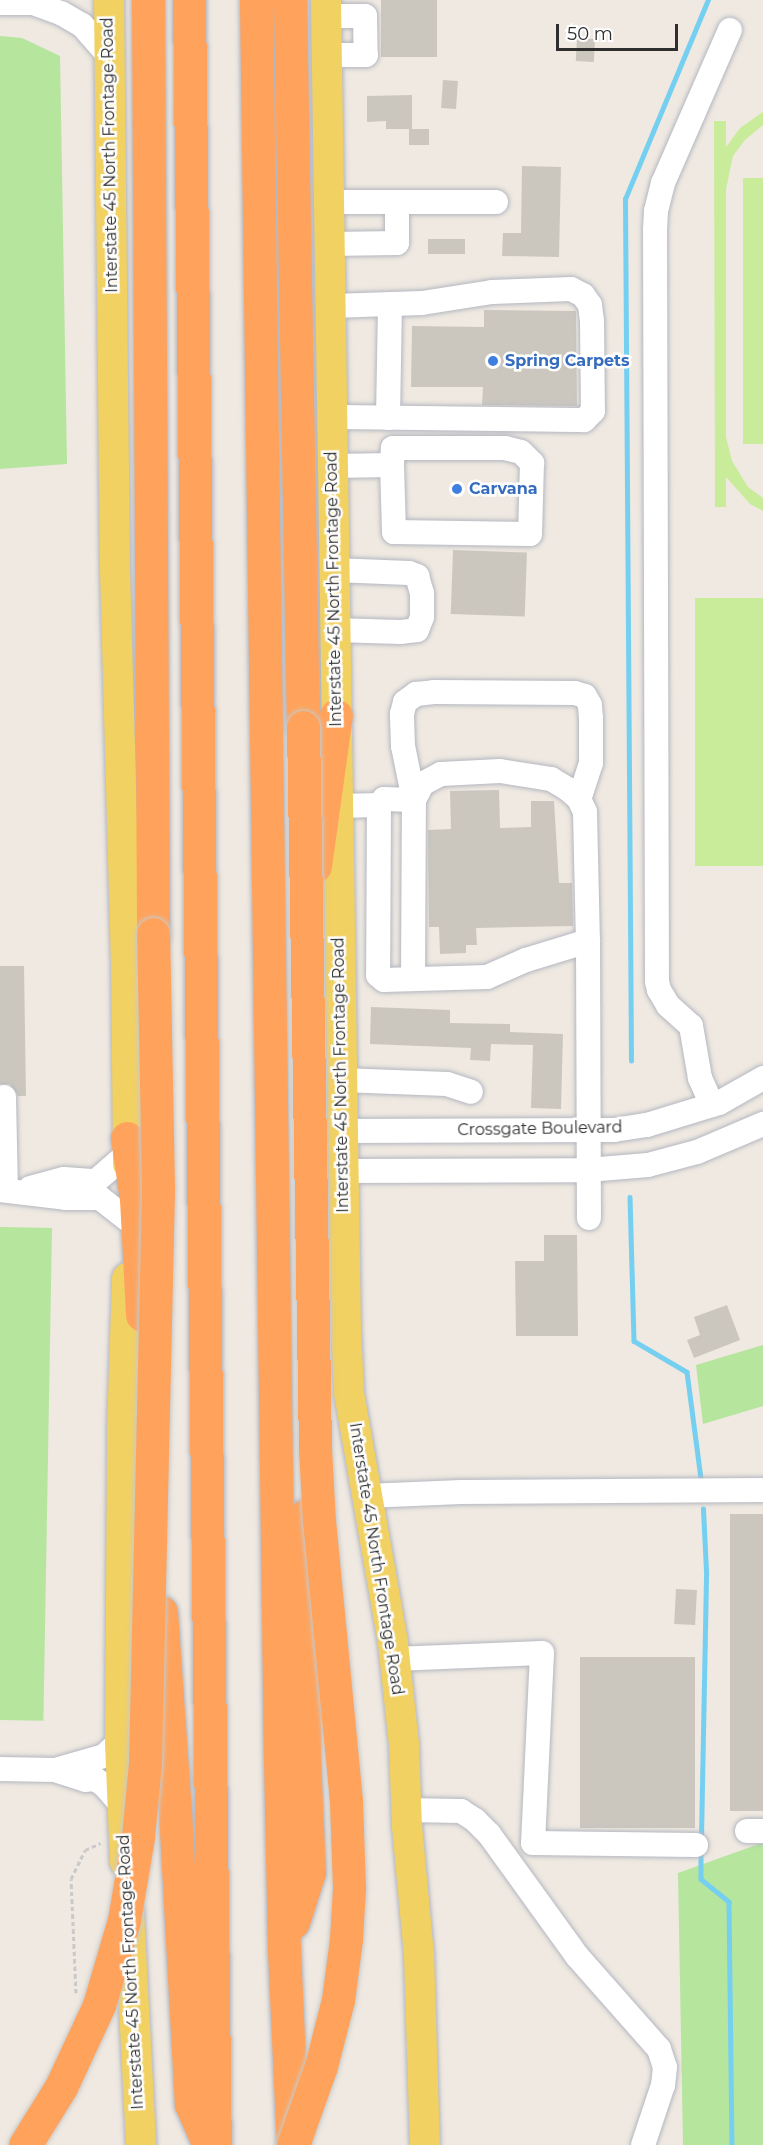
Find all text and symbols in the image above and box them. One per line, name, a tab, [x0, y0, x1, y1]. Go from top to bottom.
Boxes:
scale bar	[559, 12, 680, 50]
street label: Interstate 45 North Frontage Road	[98, 17, 122, 293]
text: 50 m	[567, 23, 613, 45]
place label: Spring Carpets	[505, 351, 630, 371]
marker: Spring Carpets	[486, 354, 500, 368]
street label: Interstate 45 North Frontage Road	[322, 451, 346, 727]
place label: Carvana	[469, 479, 538, 499]
marker: Carvana	[450, 482, 464, 496]
street label: Interstate 45 North Frontage Road	[329, 937, 353, 1213]
street label: Crossgate Boulevard	[457, 1118, 623, 1140]
street label: Interstate 45 North Frontage Road	[345, 1421, 407, 1697]
street label: Interstate 45 North Frontage Road	[114, 1834, 148, 2110]

